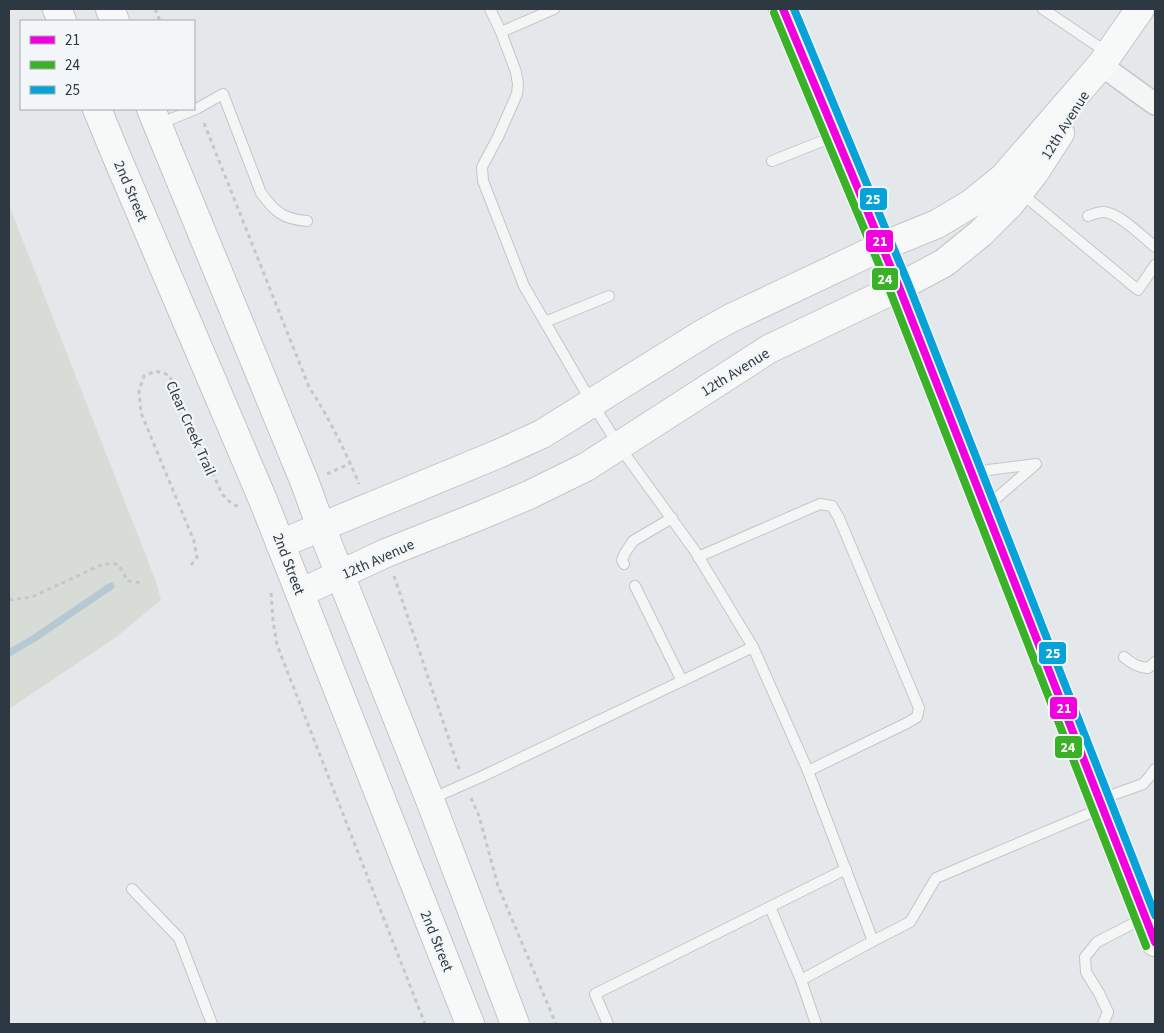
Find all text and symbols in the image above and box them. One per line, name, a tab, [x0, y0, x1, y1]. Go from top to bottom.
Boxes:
legend	[20, 20, 195, 110]
text: 21	[65, 30, 80, 51]
text: 24	[65, 55, 80, 76]
text: 25	[65, 80, 80, 101]
street label: 12th Avenue	[1036, 87, 1095, 164]
street label: 2nd Street	[108, 157, 153, 225]
line badge: 25	[859, 187, 888, 211]
text: 25	[866, 190, 880, 210]
line badge: 21	[865, 229, 894, 253]
text: 21	[873, 232, 887, 252]
line badge: 24	[871, 267, 899, 291]
text: 24	[878, 270, 893, 290]
street label: 12th Avenue	[697, 343, 774, 402]
street label: Clear Creek Trail	[160, 378, 221, 479]
street label: 2nd Street	[267, 530, 310, 598]
street label: 12th Avenue	[339, 534, 418, 585]
line badge: 25	[1038, 641, 1067, 665]
text: 25	[1046, 644, 1060, 664]
line badge: 21	[1049, 696, 1078, 720]
text: 21	[1057, 699, 1071, 719]
line badge: 24	[1054, 735, 1083, 759]
text: 24	[1061, 738, 1076, 758]
street label: 2nd Street	[415, 907, 458, 975]

